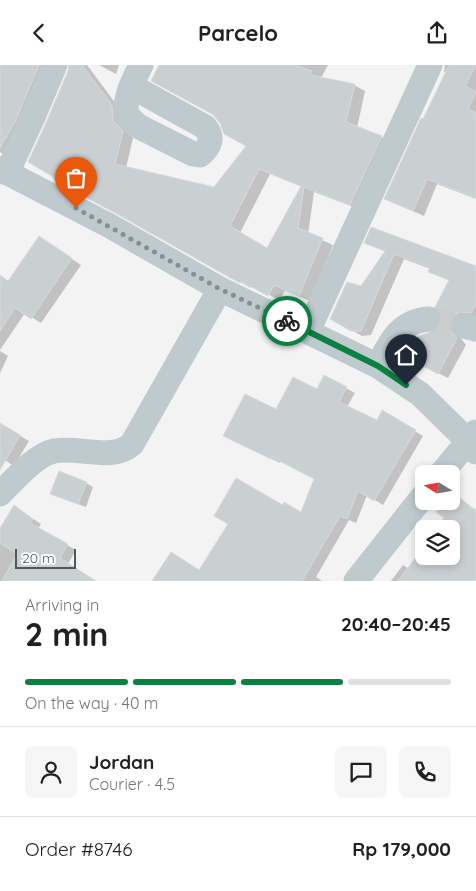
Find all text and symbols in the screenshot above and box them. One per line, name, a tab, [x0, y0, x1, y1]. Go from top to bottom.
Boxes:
icon: back	[25, 19, 53, 47]
text: Parcelo	[198, 19, 278, 47]
icon: share	[423, 19, 451, 47]
pin	[55, 157, 97, 208]
icon: bag	[62, 164, 90, 192]
courier	[262, 296, 312, 346]
icon: bike	[273, 307, 301, 335]
pin	[385, 334, 427, 385]
icon: home	[392, 341, 420, 369]
north arrow	[415, 465, 460, 510]
map controls	[415, 465, 460, 565]
button: layers	[415, 520, 460, 565]
scale bar	[15, 546, 76, 569]
text: 20 m	[22, 549, 55, 567]
text: Arriving in	[25, 595, 99, 615]
text: 20:40–20:45	[341, 612, 451, 636]
text: 2 min	[25, 614, 108, 654]
text: On the way · 40 m	[25, 693, 158, 713]
button: person	[25, 746, 77, 798]
button: chat	[335, 746, 387, 798]
button: phone	[399, 746, 451, 798]
text: Jordan	[89, 750, 154, 774]
text: Courier · 4.5	[89, 774, 175, 794]
text: Order #8746	[25, 837, 133, 861]
text: Rp 179,000	[352, 837, 451, 861]

